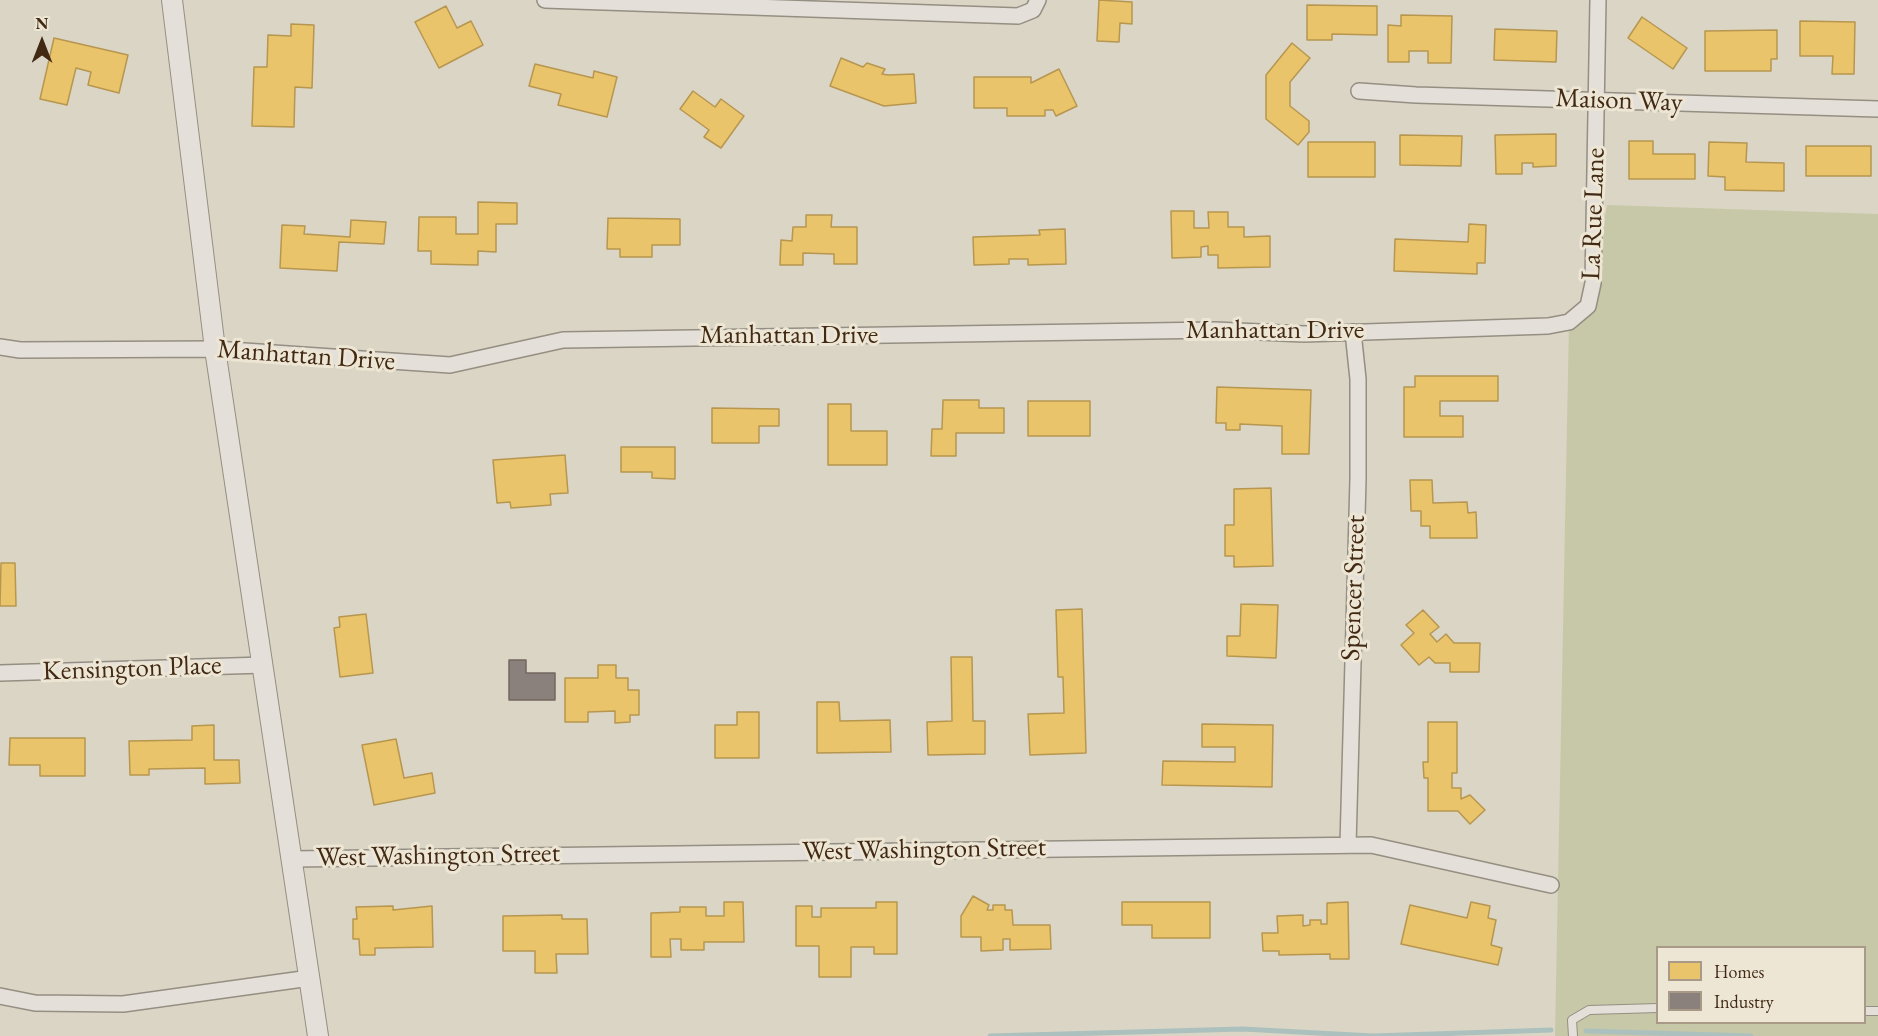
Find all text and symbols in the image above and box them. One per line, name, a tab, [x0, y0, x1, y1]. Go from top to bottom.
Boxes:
north arrow	[12, 12, 72, 72]
text: N	[36, 13, 48, 34]
street label: Maison Way	[1555, 83, 1683, 119]
street label: La Rue Lane	[1575, 147, 1613, 281]
street label: Manhattan Drive	[1186, 315, 1364, 347]
street label: Manhattan Drive	[700, 320, 878, 352]
street label: Manhattan Drive	[216, 334, 396, 378]
street label: Spencer Street	[1335, 514, 1373, 662]
street label: Kensington Place	[42, 650, 222, 688]
street label: West Washington Street	[802, 832, 1046, 868]
street label: West Washington Street	[316, 838, 560, 874]
legend	[1656, 946, 1866, 1024]
text: Homes	[1714, 960, 1764, 983]
text: Industry	[1714, 990, 1774, 1013]

